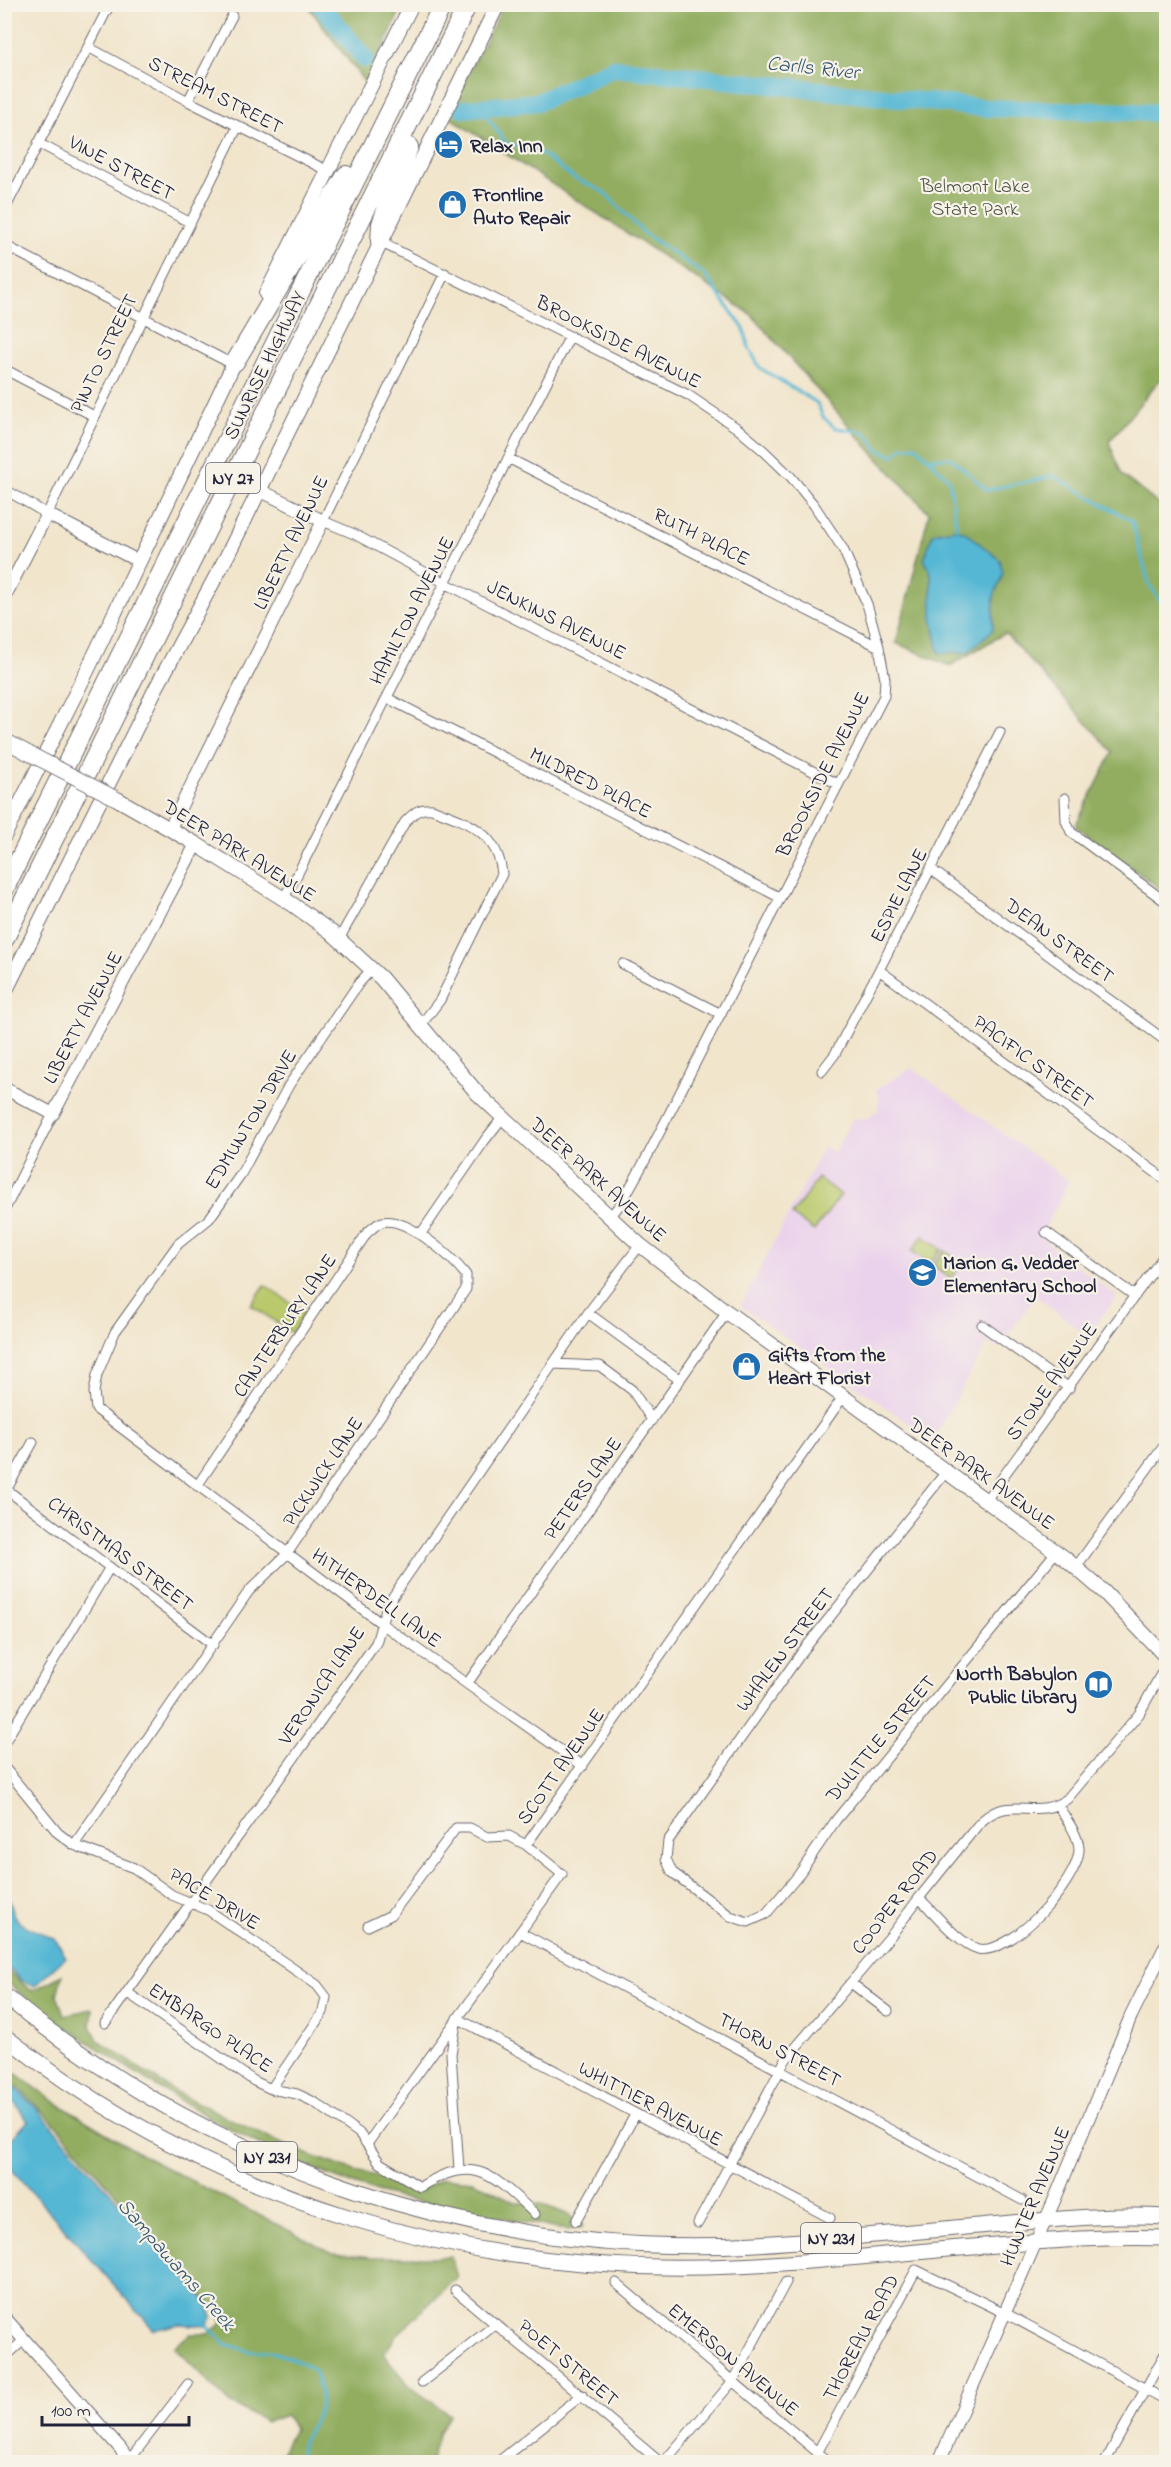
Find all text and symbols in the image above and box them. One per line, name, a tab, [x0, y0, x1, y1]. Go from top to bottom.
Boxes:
water label: Carlls River	[765, 49, 863, 89]
street label: STREAM STREET	[142, 50, 287, 143]
street label: VINE STREET	[62, 129, 179, 209]
hotel icon: Relax Inn	[433, 129, 465, 161]
place label: Relax Inn	[470, 133, 543, 162]
park label: Belmont Lake State Park	[919, 173, 1030, 225]
place label: Frontline Auto Repair	[472, 182, 571, 234]
shop icon: Frontline Auto Repair	[436, 189, 468, 221]
street label: SUNRISE HIGHWAY	[218, 287, 315, 445]
street label: BROOKSIDE AVENUE	[529, 289, 706, 397]
street label: PINTO STREET	[64, 290, 147, 419]
road number: NY 27	[206, 463, 260, 493]
street label: LIBERTY AVENUE	[247, 471, 337, 615]
street label: RUTH PLACE	[648, 501, 754, 575]
street label: HAMILTON AVENUE	[363, 532, 463, 691]
street label: JENKINS AVENUE	[481, 574, 631, 669]
street label: BROOKSIDE AVENUE	[770, 687, 878, 864]
street label: MILDRED PLACE	[524, 741, 656, 828]
street label: DEER PARK AVENUE	[156, 793, 321, 911]
street label: ESPIE LANE	[864, 844, 936, 948]
street label: DEAN STREET	[997, 892, 1119, 992]
street label: LIBERTY AVENUE	[37, 947, 131, 1090]
street label: PACIFIC STREET	[966, 1009, 1099, 1117]
street label: EDMUNTON DRIVE	[199, 1045, 306, 1196]
street label: DEER PARK AVENUE	[522, 1111, 672, 1250]
street label: CANTERBURY LANE	[227, 1249, 345, 1404]
place label: Marion G. Vedder Elementary School	[943, 1250, 1096, 1303]
school or university icon: Marion G. Vedder Elementary School	[906, 1257, 938, 1289]
street label: STONE AVENUE	[1000, 1317, 1106, 1448]
place label: Gifts from the Heart Florist	[768, 1342, 887, 1394]
shop icon: Gifts from the Heart Florist	[731, 1350, 763, 1382]
street label: DEER PARK AVENUE	[900, 1411, 1060, 1538]
street label: PICKWICK LANE	[277, 1412, 372, 1533]
street label: PETERS LANE	[538, 1432, 630, 1547]
street label: CHRISTMAS STREET	[40, 1490, 199, 1620]
street label: HITHERDELL LANE	[304, 1542, 447, 1656]
street label: WHALEN STREET	[730, 1582, 842, 1719]
street label: VERONICA LANE	[272, 1621, 374, 1752]
place label: North Babylon Public Library	[956, 1661, 1077, 1714]
library icon: North Babylon Public Library	[1082, 1669, 1114, 1701]
street label: DULITTLE STREET	[819, 1670, 944, 1810]
street label: SCOTT AVENUE	[511, 1703, 613, 1832]
street label: COOPER ROAD	[846, 1844, 946, 1961]
street label: PACE DRIVE	[163, 1862, 265, 1939]
street label: EMBARGO PLACE	[142, 1977, 278, 2082]
street label: THORN STREET	[712, 2007, 846, 2096]
street label: WHITTIER AVENUE	[573, 2055, 727, 2156]
street label: HUNTER AVENUE	[994, 2123, 1079, 2271]
road number: NY 231	[237, 2142, 297, 2172]
water label: Sampawams Creek	[109, 2192, 242, 2339]
road number: NY 231	[801, 2223, 861, 2253]
street label: THOREAU ROAD	[817, 2270, 908, 2407]
street label: EMERSON AVENUE	[660, 2297, 805, 2425]
street label: POET STREET	[511, 2313, 624, 2415]
scale bar	[42, 2389, 189, 2427]
text: 100 m	[51, 2399, 91, 2425]

